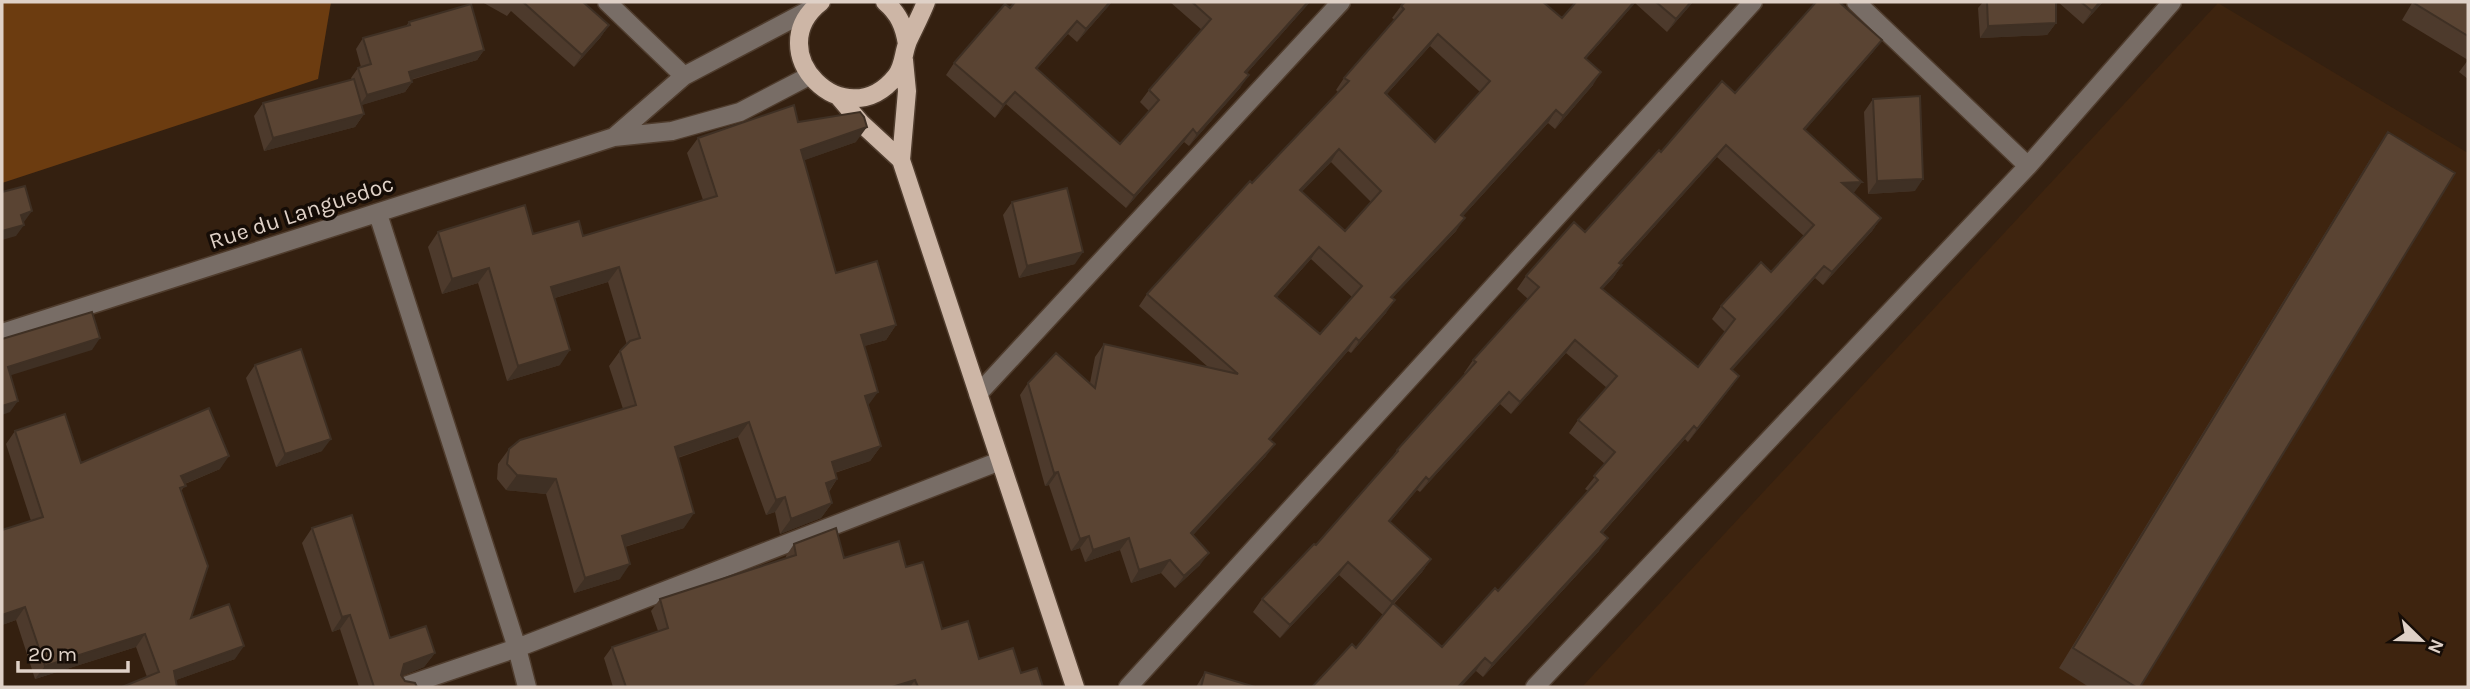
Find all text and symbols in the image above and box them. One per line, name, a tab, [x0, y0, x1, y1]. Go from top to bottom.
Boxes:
street label: Rue du Languedoc	[205, 170, 397, 255]
north arrow	[2386, 605, 2456, 675]
scale bar	[18, 630, 128, 674]
text: N	[2423, 636, 2449, 657]
text: 20 m	[28, 642, 77, 666]

